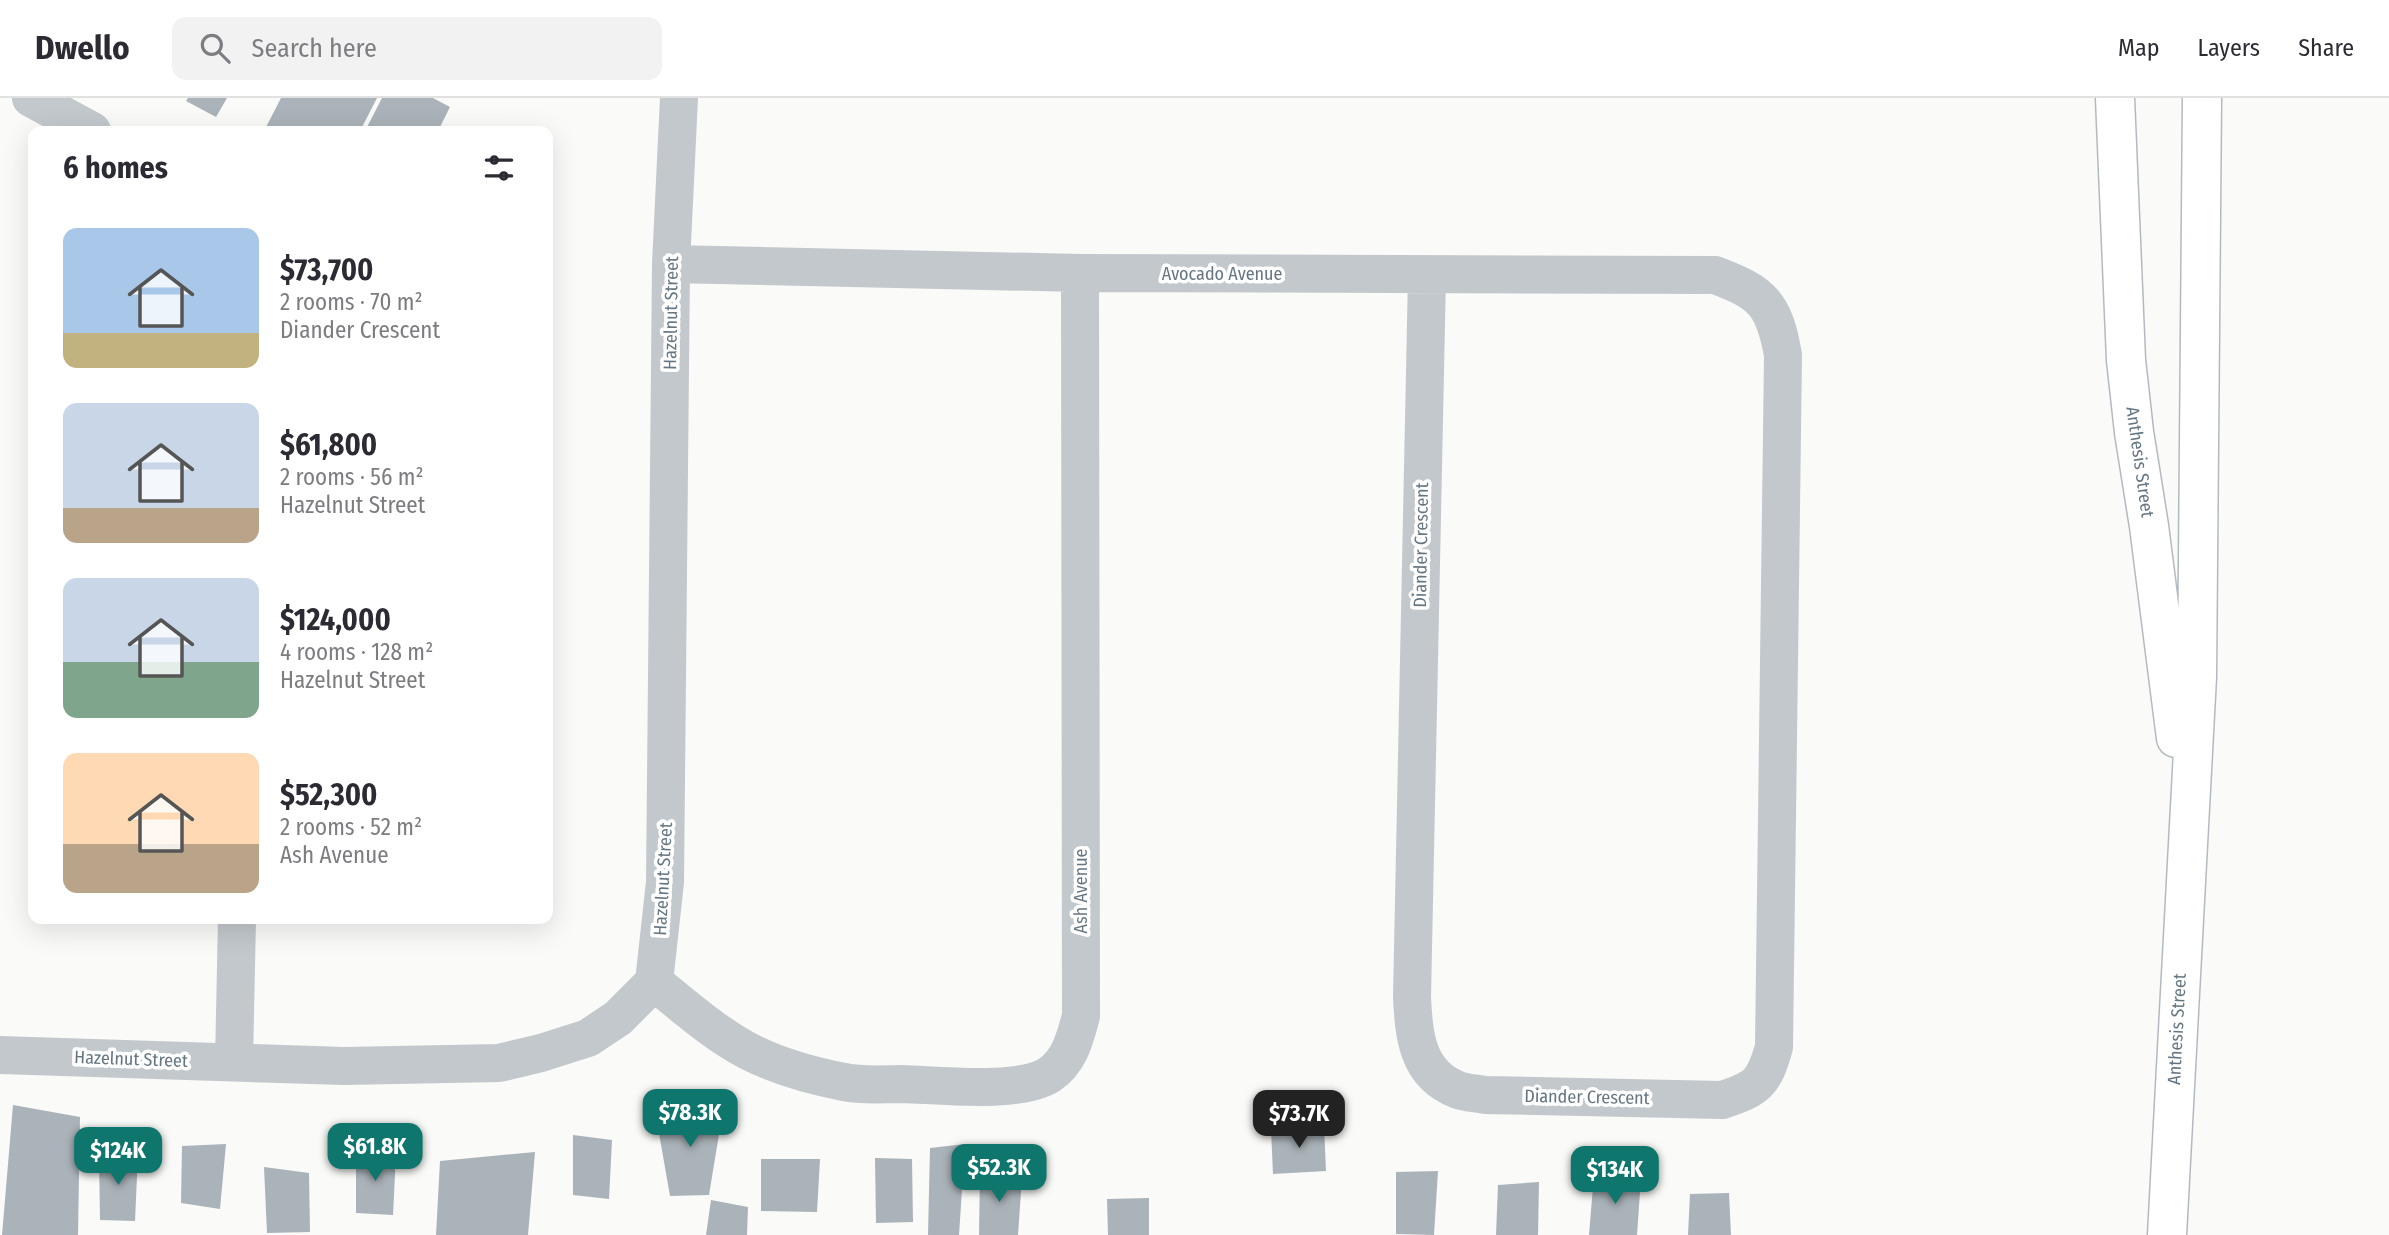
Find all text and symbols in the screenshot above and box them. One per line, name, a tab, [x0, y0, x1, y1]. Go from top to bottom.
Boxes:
search box	[172, 17, 662, 80]
text: Dwello	[35, 28, 130, 68]
icon: search	[196, 29, 234, 67]
text: Search here	[252, 33, 377, 64]
text: Map	[2118, 34, 2160, 62]
text: Layers	[2198, 34, 2260, 62]
text: Share	[2298, 34, 2354, 62]
icon: filters	[480, 149, 518, 187]
text: 6 homes	[63, 150, 168, 186]
text: $73,700	[280, 252, 373, 288]
icon: home	[119, 256, 203, 340]
street label: Hazelnut Street	[659, 256, 683, 370]
street label: Avocado Avenue	[1162, 263, 1282, 285]
text: 2 rooms · 70 m²	[280, 288, 423, 316]
text: Diander Crescent	[280, 316, 440, 344]
street label: Anthesis Street	[2121, 405, 2159, 519]
text: $61,800	[280, 427, 377, 463]
icon: home	[119, 431, 203, 515]
text: 2 rooms · 56 m²	[280, 463, 424, 491]
street label: Diander Crescent	[1409, 482, 1433, 608]
text: Hazelnut Street	[280, 491, 425, 519]
text: $124,000	[280, 602, 391, 638]
icon: home	[119, 606, 203, 690]
text: 4 rooms · 128 m²	[280, 638, 433, 666]
text: Hazelnut Street	[280, 666, 425, 694]
text: $52,300	[280, 777, 377, 813]
icon: home	[119, 781, 203, 865]
text: 2 rooms · 52 m²	[280, 813, 422, 841]
street label: Hazelnut Street	[649, 822, 677, 936]
text: Ash Avenue	[280, 841, 389, 869]
street label: Ash Avenue	[1070, 848, 1092, 933]
street label: Anthesis Street	[2163, 973, 2191, 1085]
street label: Hazelnut Street	[74, 1046, 188, 1072]
street label: Diander Crescent	[1524, 1085, 1650, 1109]
pin: $78.3K	[633, 1090, 747, 1149]
pin: $73.7K	[1242, 1090, 1356, 1150]
text: $78.3K	[659, 1098, 721, 1126]
text: $73.7K	[1269, 1099, 1329, 1127]
pin: $61.8K	[318, 1124, 432, 1183]
pin: $124K	[69, 1128, 167, 1187]
text: $61.8K	[344, 1132, 406, 1160]
text: $124K	[90, 1136, 146, 1164]
pin: $52.3K	[942, 1144, 1056, 1204]
pin: $134K	[1566, 1146, 1664, 1206]
text: $52.3K	[968, 1153, 1031, 1181]
text: $134K	[1587, 1155, 1643, 1183]

